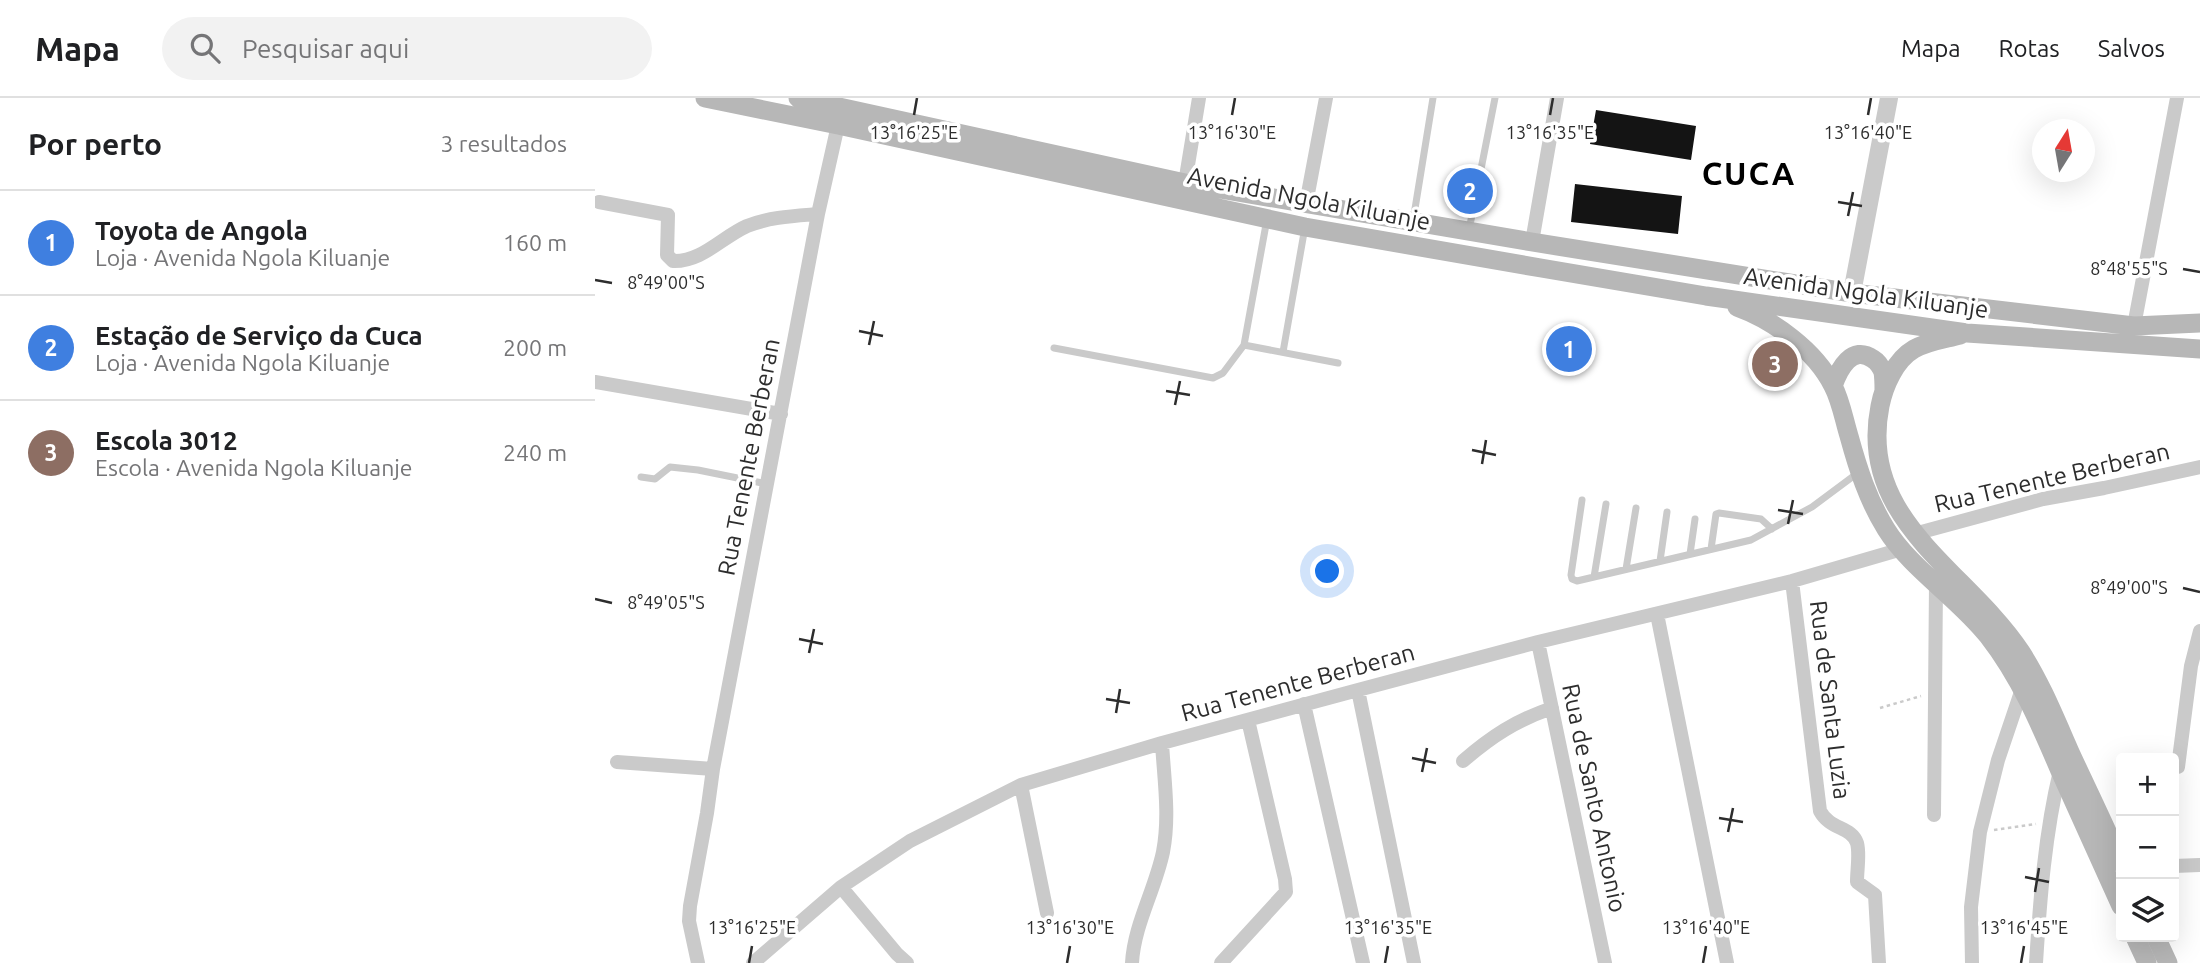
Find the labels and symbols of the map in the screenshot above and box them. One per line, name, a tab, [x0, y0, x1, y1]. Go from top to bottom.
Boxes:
north arrow	[2032, 119, 2095, 182]
text: 13°16'25"E	[870, 122, 958, 142]
text: 13°16'30"E	[1188, 122, 1276, 142]
text: 13°16'35"E	[1506, 122, 1594, 142]
text: 13°16'40"E	[1824, 122, 1912, 142]
district label: CUCA	[1702, 155, 1796, 191]
street label: Avenida Ngola Kiluanje	[1185, 162, 1433, 235]
pin: 2	[1447, 165, 1493, 217]
text: 8°48'55"S	[2090, 258, 2168, 278]
street label: Avenida Ngola Kiluanje	[1742, 262, 1990, 323]
text: 8°49'00"S	[627, 272, 705, 292]
pin: 1	[1546, 323, 1592, 375]
street label: Rua Tenente Berberan	[712, 336, 785, 578]
pin: 3	[1752, 338, 1798, 390]
street label: Rua Tenente Berberan	[1932, 437, 2172, 518]
your location	[1310, 554, 1344, 588]
text: 8°49'00"S	[2090, 577, 2168, 597]
text: 8°49'05"S	[627, 592, 705, 612]
street label: Rua de Santa Luzia	[1805, 599, 1856, 801]
street label: Rua Tenente Berberan	[1178, 638, 1418, 727]
street label: Rua de Santo Antonio	[1557, 681, 1632, 915]
text: 13°16'25"E	[708, 917, 796, 937]
text: 13°16'30"E	[1026, 917, 1114, 937]
text: 13°16'35"E	[1344, 917, 1432, 937]
text: 13°16'40"E	[1662, 917, 1750, 937]
text: 13°16'45"E	[1980, 917, 2068, 937]

